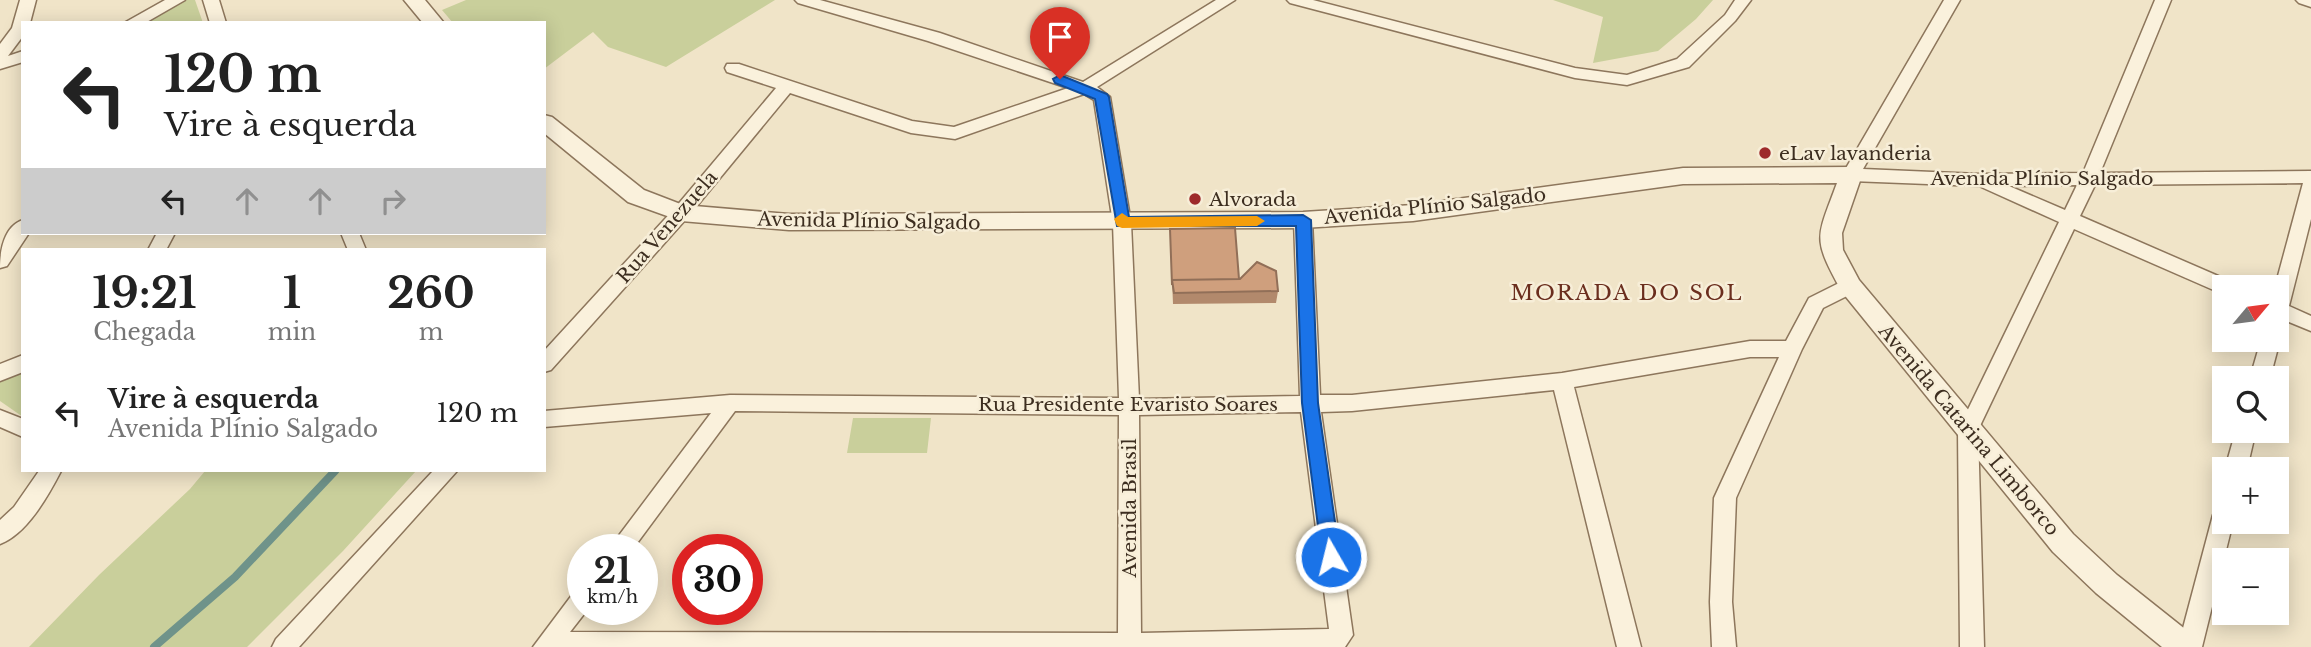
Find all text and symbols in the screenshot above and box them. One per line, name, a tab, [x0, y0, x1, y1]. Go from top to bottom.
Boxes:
pin	[1030, 7, 1090, 79]
icon: arrive	[1041, 18, 1079, 56]
text: 120 m	[164, 44, 322, 105]
icon: left	[49, 49, 140, 140]
text: Vire à esquerda	[164, 105, 417, 145]
place label: eLav lavanderia	[1779, 142, 1932, 165]
marker: eLav lavanderia	[1757, 145, 1773, 161]
street label: Rua Venezuela	[612, 166, 722, 288]
street label: Avenida Plínio Salgado	[1929, 167, 2154, 190]
icon: left	[155, 182, 193, 220]
icon: ahead	[228, 182, 266, 220]
icon: ahead	[301, 182, 339, 220]
icon: right	[374, 182, 412, 220]
street label: Avenida Plínio Salgado	[1322, 183, 1547, 229]
place label: Alvorada	[1208, 188, 1297, 211]
marker: Alvorada	[1187, 191, 1203, 207]
street label: Avenida Plínio Salgado	[756, 208, 981, 234]
text: 19:21	[92, 267, 196, 319]
text: 1	[283, 267, 301, 319]
text: 260	[387, 267, 475, 319]
north arrow	[2212, 275, 2289, 352]
map controls	[2212, 275, 2289, 625]
district label: MORADA DO SOL	[1510, 280, 1744, 306]
text: Chegada	[93, 318, 195, 346]
text: min	[268, 318, 316, 346]
text: m	[419, 318, 443, 346]
street label: Avenida Catarina Limborco	[1873, 319, 2064, 540]
button: search	[2212, 366, 2289, 443]
text: Vire à esquerda	[108, 383, 319, 415]
street label: Rua Presidente Evaristo Soares	[978, 393, 1278, 416]
icon: left	[49, 394, 87, 432]
text: 120 m	[436, 397, 518, 429]
text: Avenida Plínio Salgado	[108, 415, 378, 443]
street label: Avenida Brasil	[1118, 438, 1141, 579]
button: +	[2212, 457, 2289, 534]
position arrow	[1294, 520, 1368, 594]
speed limit sign: 30	[672, 534, 763, 625]
button: −	[2212, 548, 2289, 625]
text: 21	[593, 549, 632, 592]
text: km/h	[587, 586, 638, 608]

